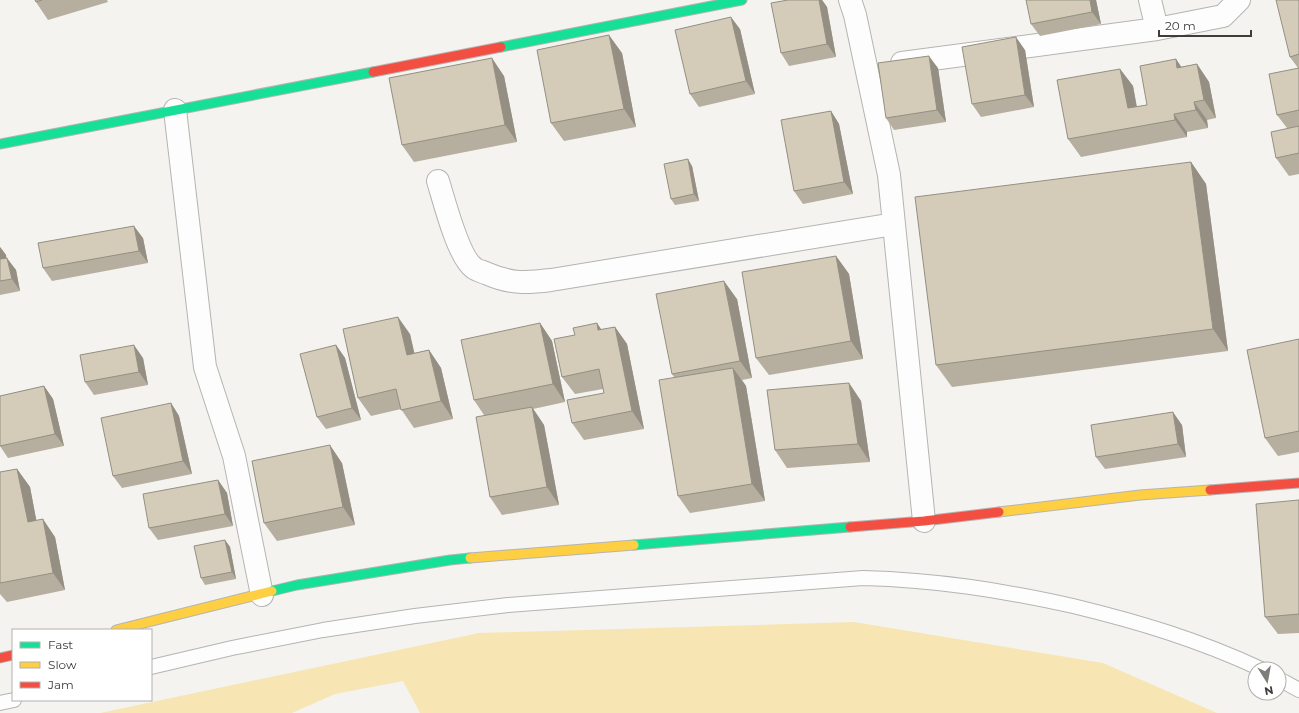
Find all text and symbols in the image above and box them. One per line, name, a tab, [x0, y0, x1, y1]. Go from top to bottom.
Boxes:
scale bar	[1159, 12, 1251, 38]
text: 20 m	[1165, 18, 1196, 33]
legend	[12, 629, 152, 701]
text: Fast	[48, 637, 73, 652]
text: Slow	[48, 657, 77, 672]
north arrow	[1247, 661, 1287, 701]
text: Jam	[47, 677, 74, 692]
text: N	[1263, 683, 1275, 699]

